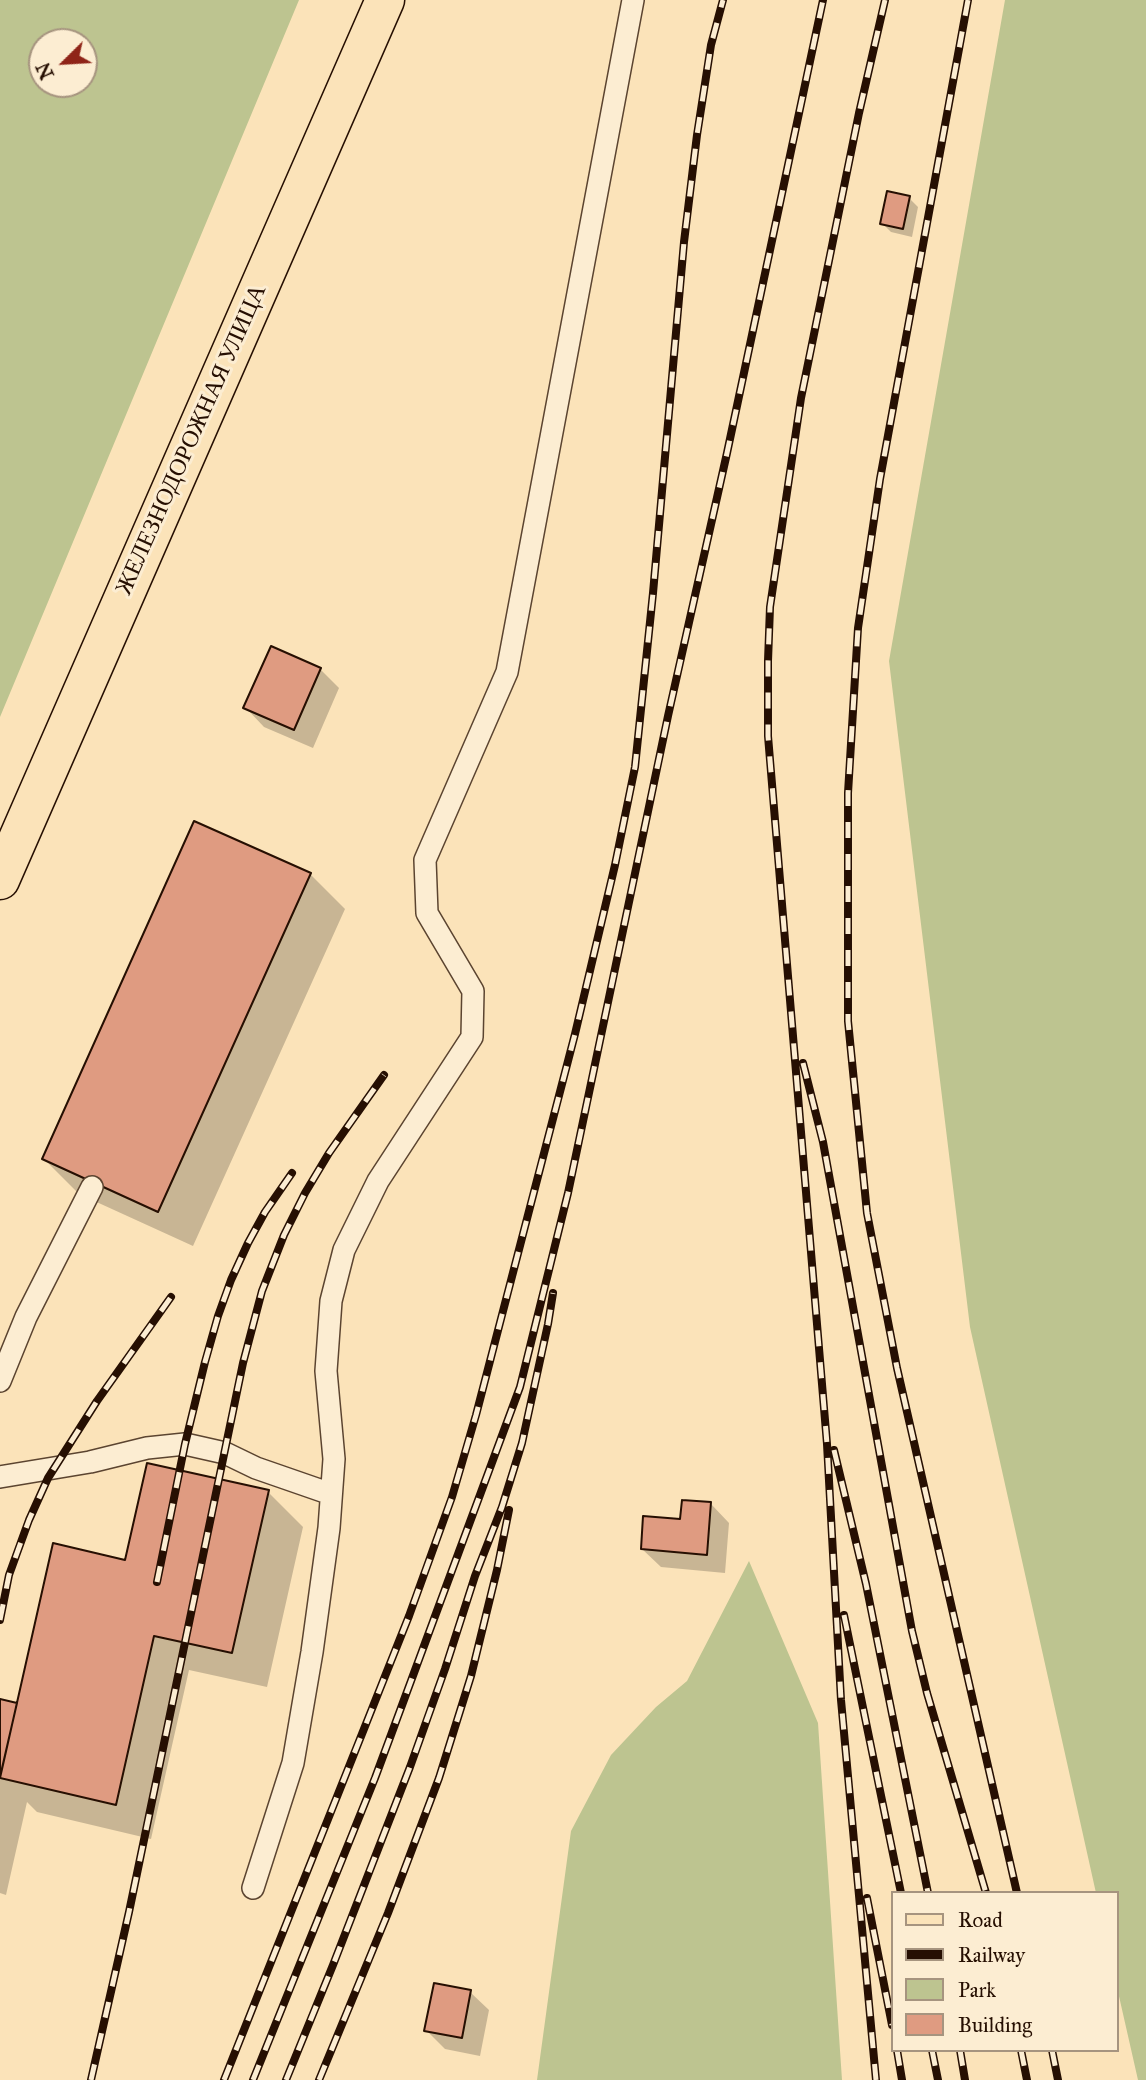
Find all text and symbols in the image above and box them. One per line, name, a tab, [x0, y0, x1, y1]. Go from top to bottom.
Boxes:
north arrow	[28, 28, 98, 98]
text: N	[31, 59, 59, 83]
street label: ЖЕЛЕЗНОДОРОЖНАЯ УЛИЦА	[110, 280, 274, 600]
legend	[890, 1891, 1118, 2052]
text: Road	[958, 1907, 1003, 1933]
text: Railway	[958, 1942, 1025, 1968]
text: Park	[958, 1977, 996, 2003]
text: Building	[958, 2012, 1032, 2038]

